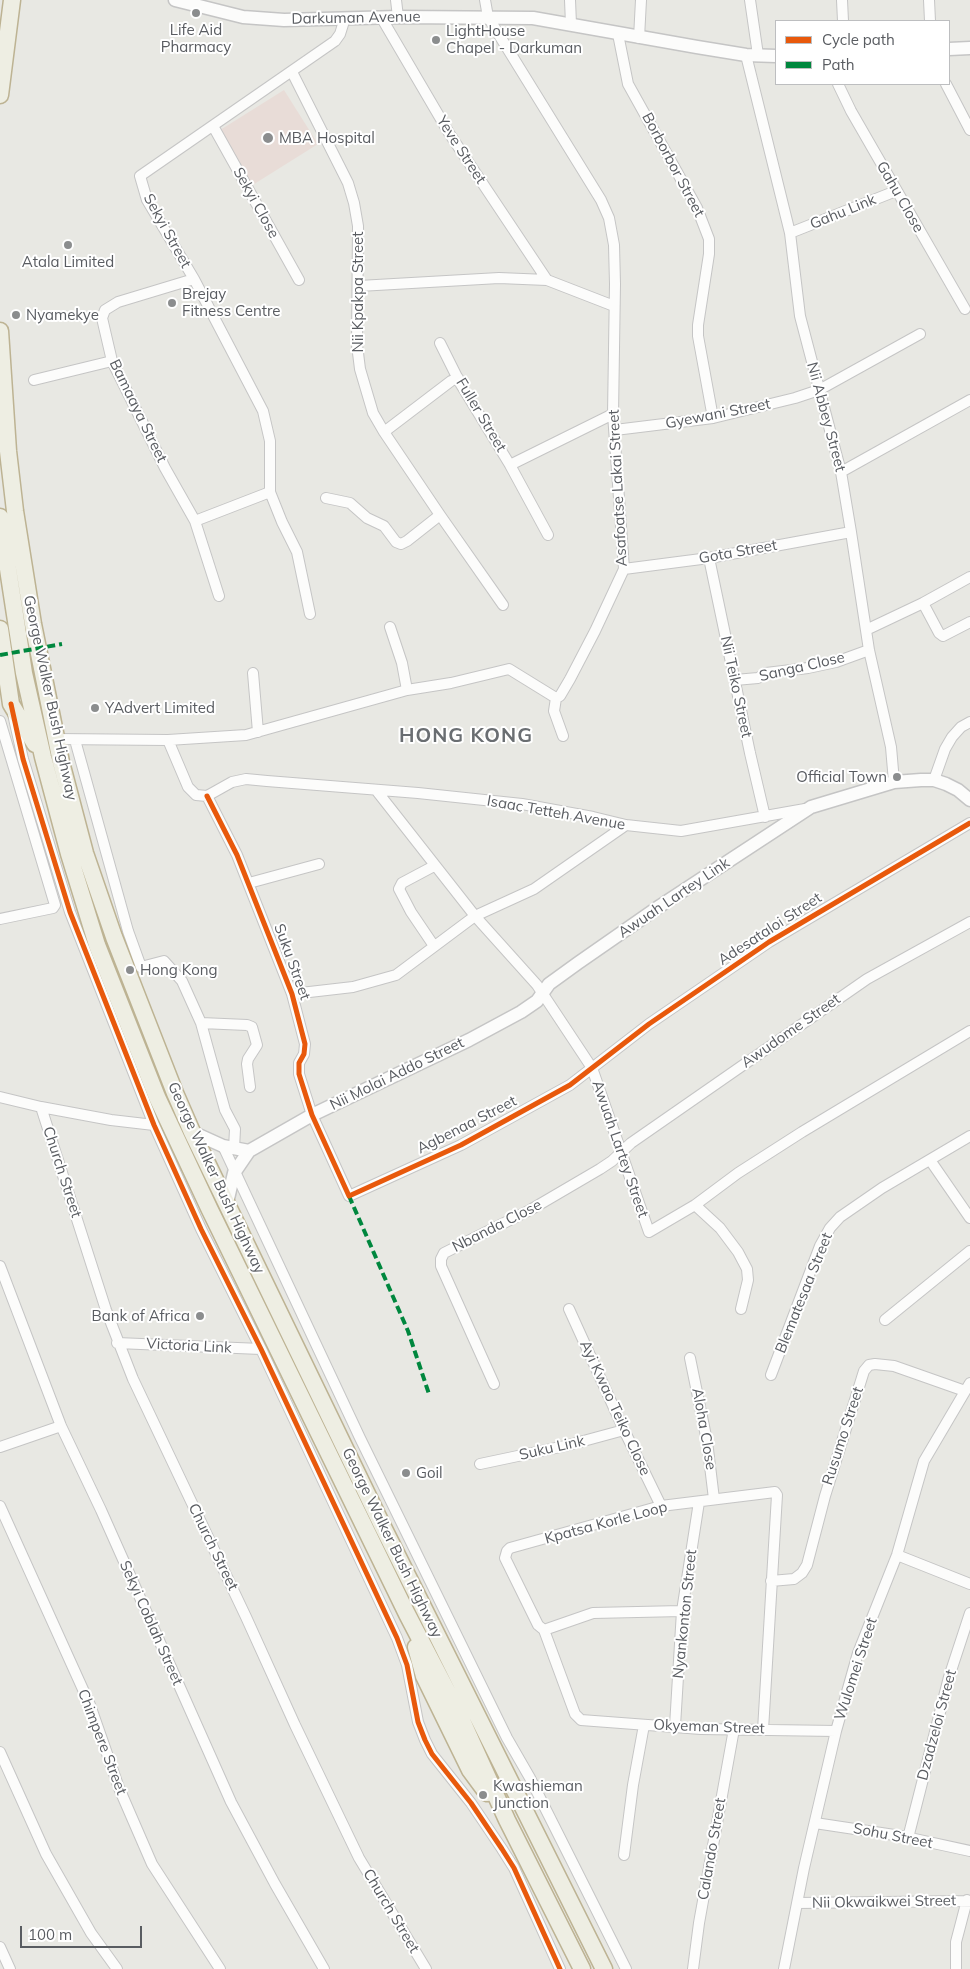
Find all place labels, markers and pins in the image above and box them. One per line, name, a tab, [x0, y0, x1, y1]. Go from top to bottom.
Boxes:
marker: Life Aid Pharmacy	[190, 7, 202, 19]
place label: Life Aid Pharmacy	[161, 21, 231, 56]
place label: LightHouse Chapel - Darkuman	[446, 22, 582, 57]
marker: LightHouse Chapel - Darkuman	[430, 34, 442, 46]
place label: MBA Hospital	[279, 129, 375, 147]
marker: MBA Hospital	[261, 131, 275, 145]
marker: Atala Limited	[62, 239, 74, 251]
place label: Atala Limited	[22, 253, 114, 271]
place label: Brejay Fitness Centre	[182, 285, 280, 320]
marker: Brejay Fitness Centre	[166, 297, 178, 309]
place label: Nyamekye	[26, 306, 99, 324]
marker: Nyamekye	[10, 309, 22, 321]
place label: YAdvert Limited	[105, 699, 215, 717]
marker: YAdvert Limited	[89, 702, 101, 714]
place label: Official Town	[796, 768, 887, 786]
marker: Official Town	[891, 771, 903, 783]
place label: Hong Kong	[140, 961, 218, 979]
marker: Hong Kong	[124, 964, 136, 976]
place label: Bank of Africa	[92, 1307, 190, 1325]
marker: Bank of Africa	[194, 1310, 206, 1322]
place label: Goil	[416, 1464, 443, 1482]
marker: Goil	[400, 1467, 412, 1479]
place label: Kwashieman Junction	[493, 1777, 583, 1812]
marker: Kwashieman Junction	[477, 1789, 489, 1801]

